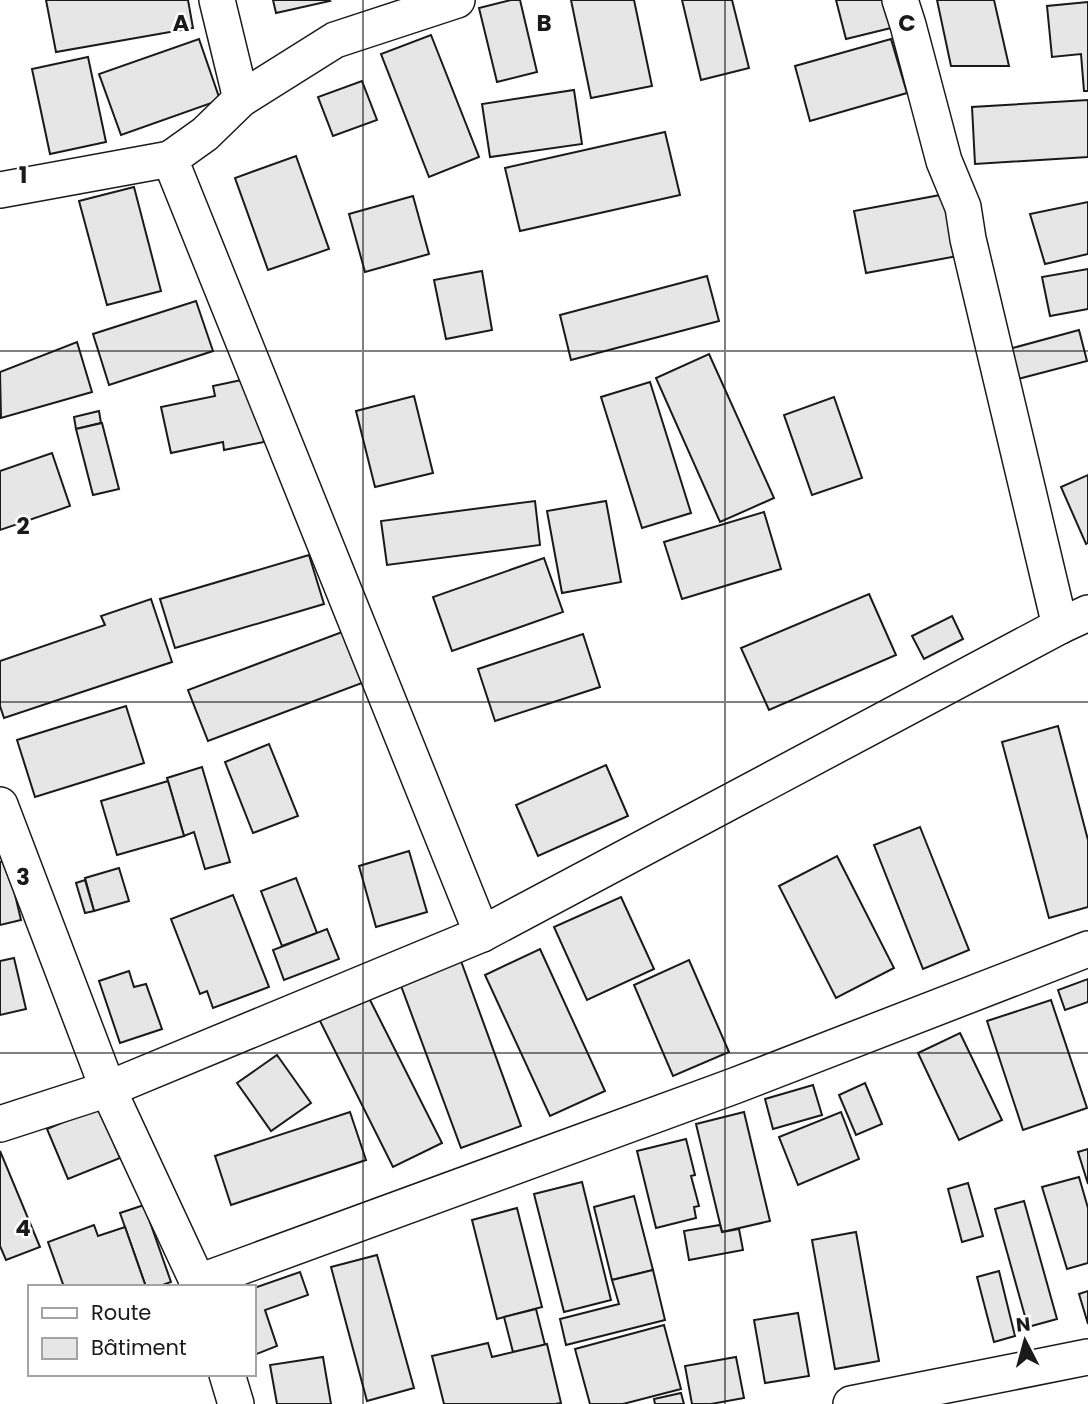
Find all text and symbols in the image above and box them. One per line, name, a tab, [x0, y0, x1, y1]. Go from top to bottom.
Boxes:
text: A	[173, 7, 190, 39]
text: B	[536, 7, 552, 39]
text: C	[898, 7, 916, 39]
text: 1	[19, 159, 27, 191]
text: 2	[16, 510, 30, 542]
text: 3	[16, 861, 30, 893]
text: 4	[15, 1212, 31, 1244]
legend	[28, 1285, 256, 1376]
text: Route	[91, 1298, 151, 1327]
north arrow	[990, 1306, 1060, 1376]
text: N	[1015, 1310, 1032, 1339]
text: Bâtiment	[91, 1333, 187, 1362]

